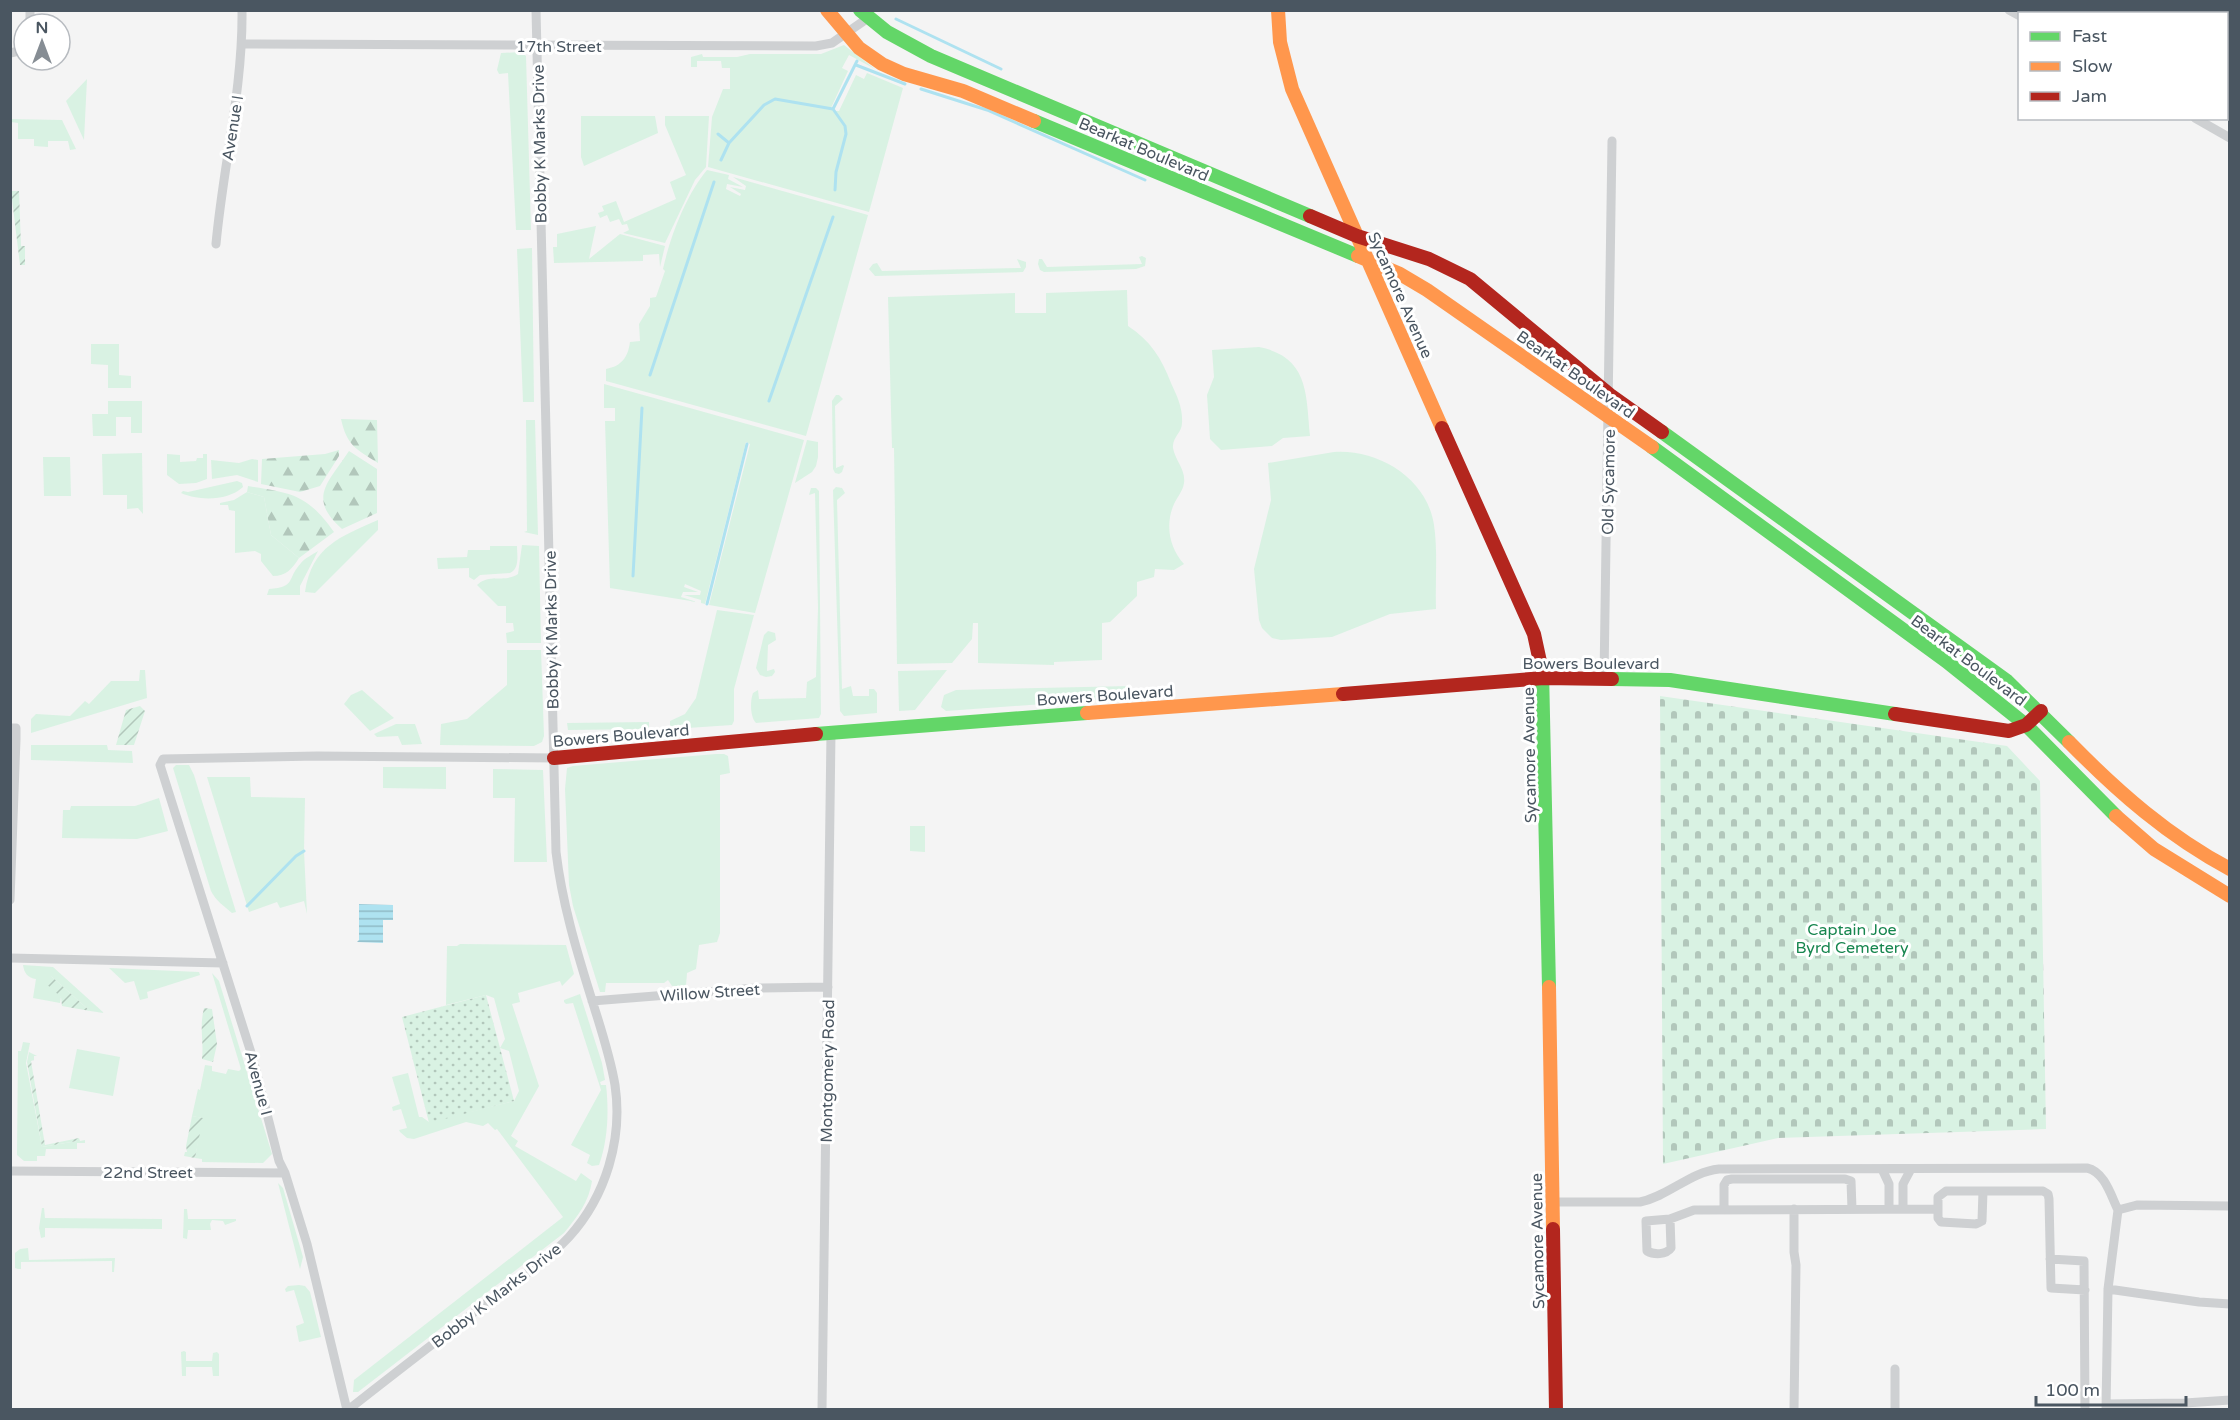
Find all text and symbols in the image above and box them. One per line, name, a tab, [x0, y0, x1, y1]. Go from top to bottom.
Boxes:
north arrow	[12, 12, 72, 72]
legend	[2018, 12, 2228, 120]
text: N	[36, 18, 48, 38]
text: Fast	[2072, 25, 2107, 47]
street label: 17th Street	[516, 37, 602, 57]
text: Slow	[2072, 55, 2113, 77]
street label: Bobby K Marks Drive	[529, 64, 551, 224]
text: Jam	[2072, 85, 2107, 107]
street label: Avenue I	[218, 94, 248, 162]
street label: Bearkat Boulevard	[1075, 113, 1212, 186]
street label: Sycamore Avenue	[1363, 229, 1437, 362]
street label: Bearkat Boulevard	[1513, 327, 1638, 423]
street label: Old Sycamore	[1598, 429, 1620, 535]
street label: Bobby K Marks Drive	[541, 550, 563, 710]
street label: Bearkat Boulevard	[1907, 611, 2030, 711]
street label: Bowers Boulevard	[1522, 654, 1660, 674]
street label: Bowers Boulevard	[1036, 681, 1174, 711]
street label: Sycamore Avenue	[1519, 687, 1541, 823]
street label: Bowers Boulevard	[552, 720, 690, 752]
park label: Captain Joe Byrd Cemetery	[1795, 920, 1909, 958]
street label: Willow Street	[659, 980, 761, 1006]
street label: Montgomery Road	[817, 999, 839, 1143]
street label: Avenue I	[240, 1049, 276, 1118]
street label: 22nd Street	[103, 1163, 193, 1183]
street label: Sycamore Avenue	[1527, 1173, 1549, 1309]
street label: Bobby K Marks Drive	[428, 1239, 565, 1353]
scale bar	[2036, 1369, 2186, 1407]
text: 100 m	[2045, 1379, 2100, 1401]

